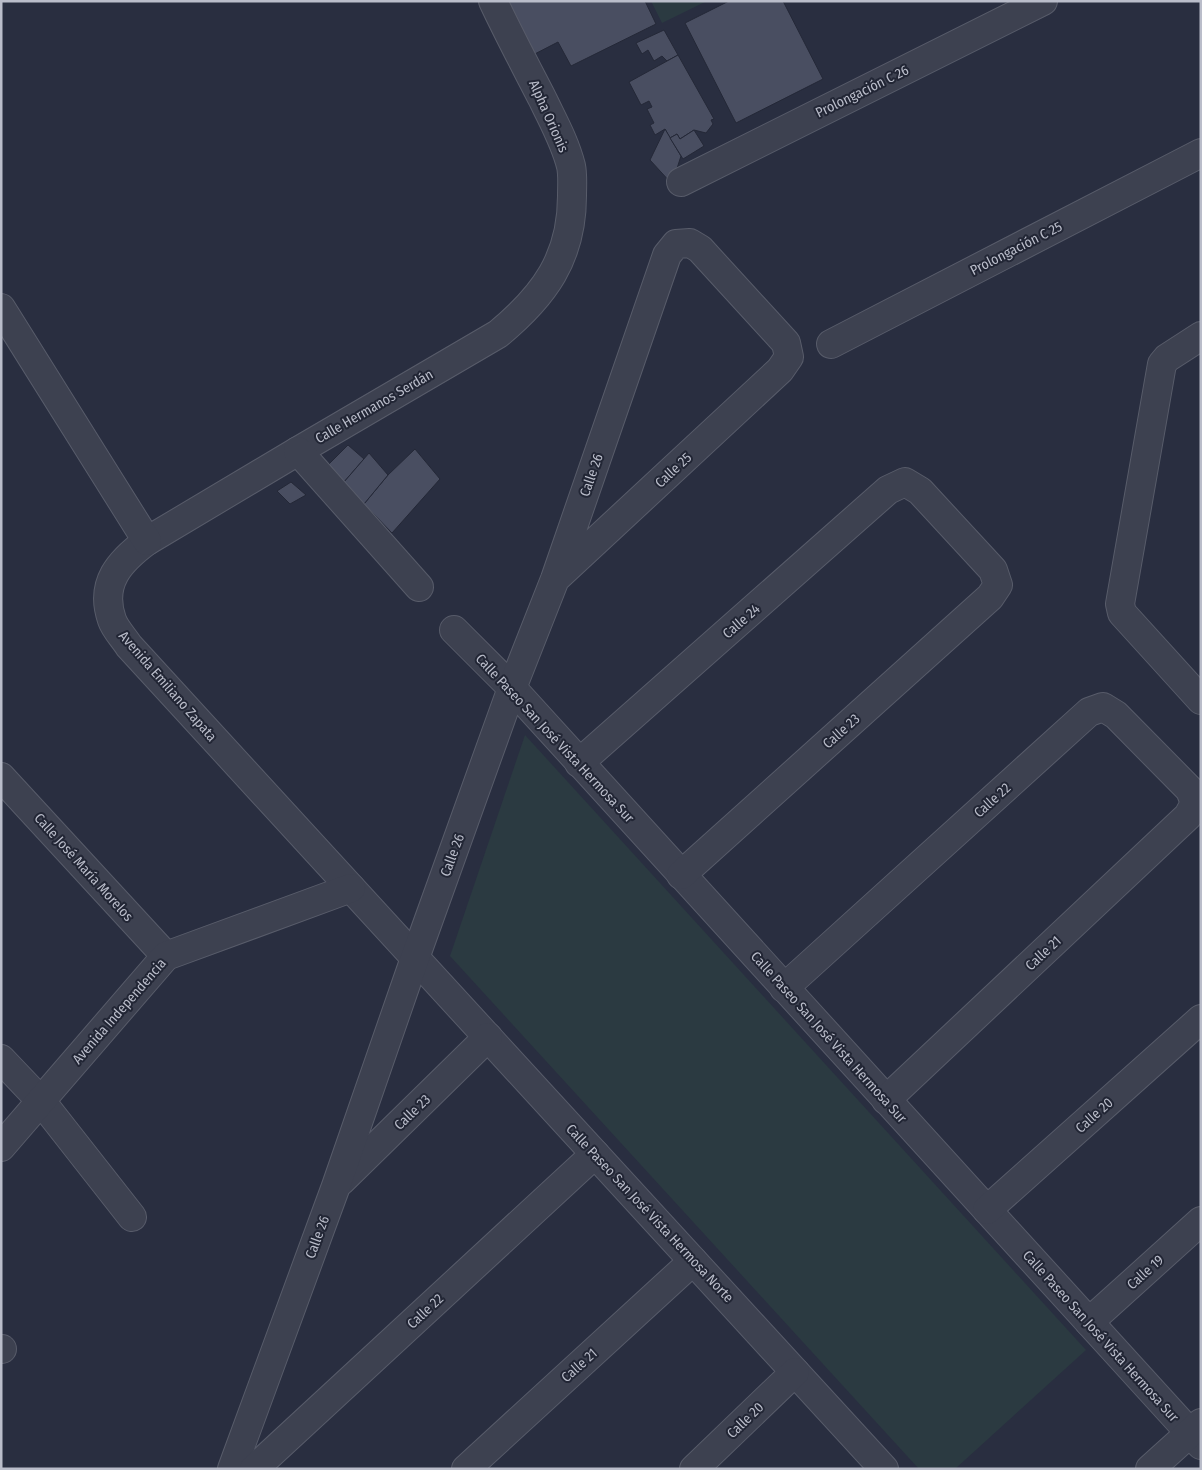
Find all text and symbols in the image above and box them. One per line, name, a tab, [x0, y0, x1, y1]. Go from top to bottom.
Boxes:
street label: Prolongación C 26	[813, 62, 912, 121]
street label: Alpha Orionis	[525, 77, 572, 155]
street label: Prolongación C 25	[967, 218, 1065, 279]
street label: Calle Hermanos Serdán	[312, 366, 436, 447]
street label: Calle 25	[652, 449, 695, 492]
street label: Calle 26	[576, 451, 607, 499]
street label: Calle 24	[719, 600, 764, 642]
street label: Avenida Emiliano Zapata	[115, 628, 220, 745]
street label: Calle Paseo San José Vista Hermosa Sur	[472, 650, 638, 826]
street label: Calle 23	[819, 710, 863, 752]
street label: Calle 22	[970, 779, 1014, 821]
street label: Calle José María Morelos	[31, 810, 137, 925]
street label: Calle 26	[437, 831, 468, 879]
street label: Calle 21	[1022, 933, 1065, 974]
street label: Calle Paseo San José Vista Hermosa Sur	[747, 948, 910, 1127]
street label: Avenida Independencia	[69, 955, 170, 1068]
street label: Calle 23	[391, 1091, 434, 1134]
street label: Calle 20	[1072, 1094, 1117, 1137]
street label: Calle Paseo San José Vista Hermosa Norte	[562, 1121, 737, 1306]
street label: Calle 26	[302, 1213, 333, 1261]
street label: Calle Paseo San José Vista Hermosa Sur	[1019, 1247, 1182, 1426]
street label: Calle 19	[1123, 1251, 1167, 1293]
street label: Calle 22	[404, 1290, 447, 1332]
street label: Calle 21	[558, 1345, 601, 1386]
street label: Calle 20	[723, 1399, 767, 1442]

